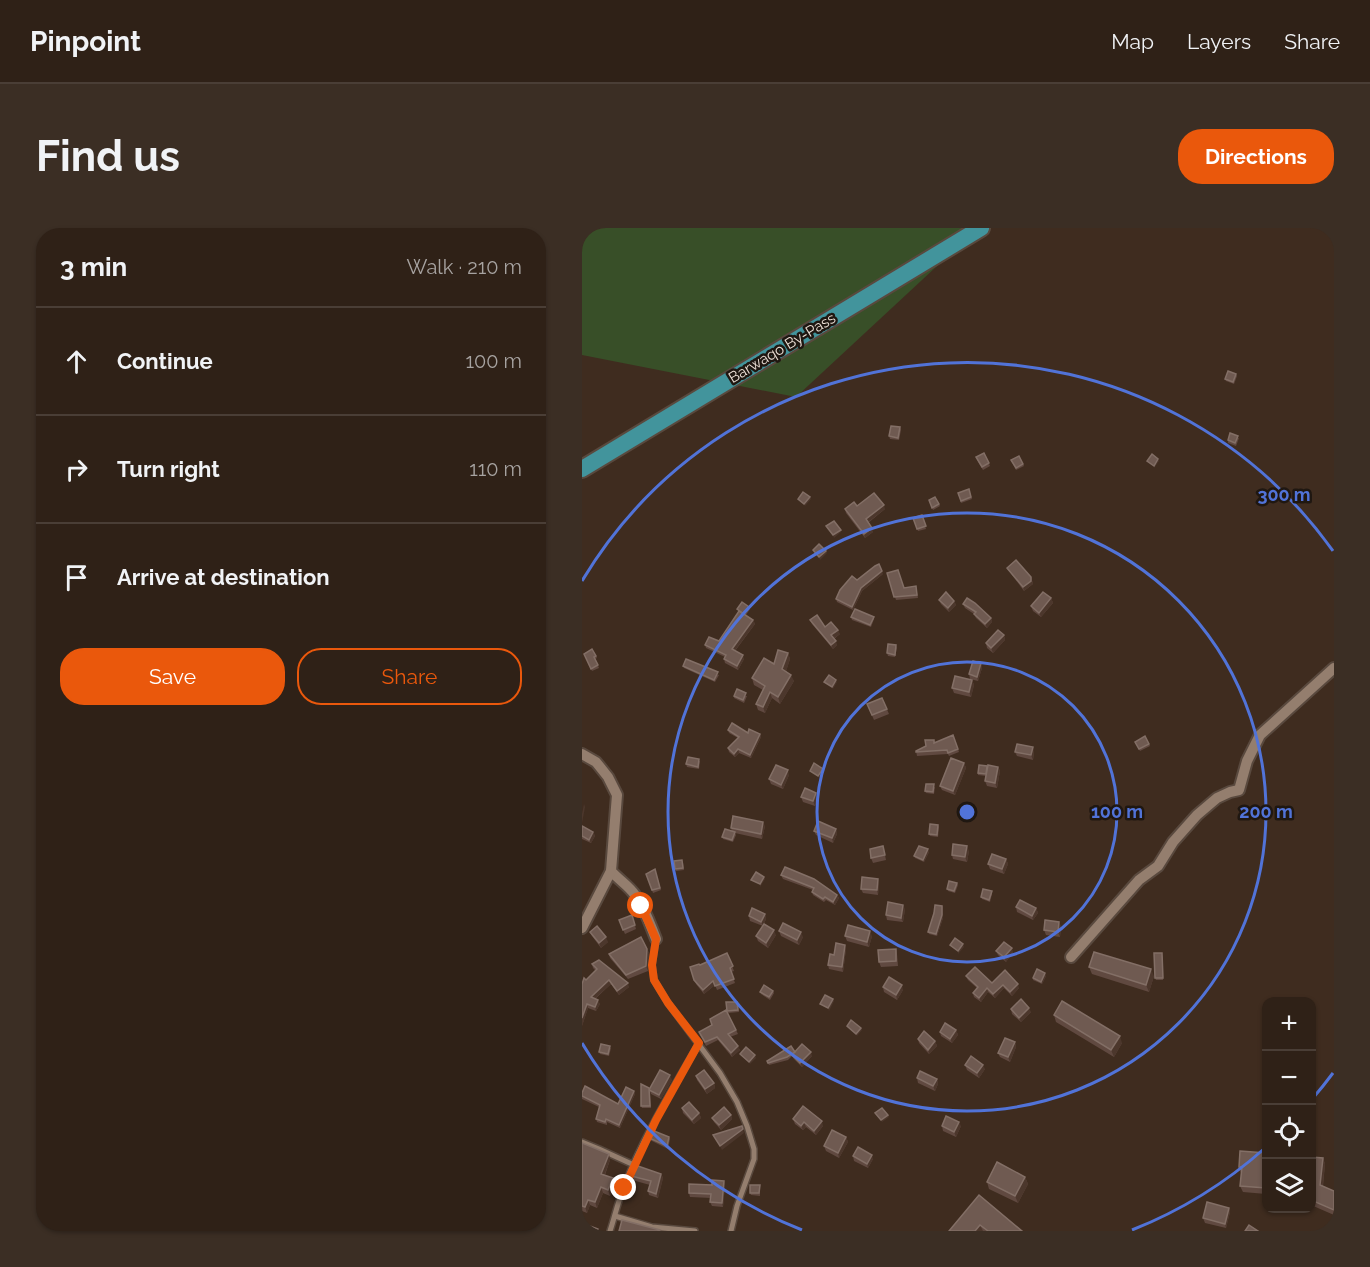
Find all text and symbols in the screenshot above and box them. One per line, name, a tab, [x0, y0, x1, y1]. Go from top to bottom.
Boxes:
text: Pinpoint	[30, 25, 141, 58]
text: Map	[1111, 29, 1154, 54]
text: Layers	[1187, 29, 1251, 54]
text: Share	[1284, 29, 1340, 54]
button: Directions	[1178, 129, 1334, 184]
text: Find us	[36, 132, 180, 181]
text: 3 min	[60, 252, 127, 282]
text: Walk · 210 m	[407, 255, 522, 279]
street label: Barwaqo By-Pass	[725, 309, 839, 387]
icon: ahead	[60, 345, 93, 378]
text: Continue	[117, 348, 213, 374]
text: 100 m	[465, 349, 522, 373]
icon: right	[60, 453, 93, 486]
text: Turn right	[117, 456, 220, 482]
text: 110 m	[469, 457, 522, 481]
text: 300 m	[1257, 484, 1311, 505]
icon: arrive	[60, 561, 93, 594]
text: Arrive at destination	[117, 564, 330, 590]
button: Save	[60, 648, 285, 705]
button: Share	[297, 648, 522, 705]
text: 100 m	[1091, 801, 1143, 822]
text: 200 m	[1239, 801, 1293, 822]
centre of rings	[957, 802, 977, 822]
route start	[627, 892, 653, 918]
map controls	[1262, 997, 1316, 1213]
button: +	[1262, 997, 1316, 1051]
button: −	[1262, 1051, 1316, 1105]
button: locate	[1262, 1105, 1316, 1159]
button: layers	[1262, 1159, 1316, 1213]
route end	[610, 1174, 636, 1200]

